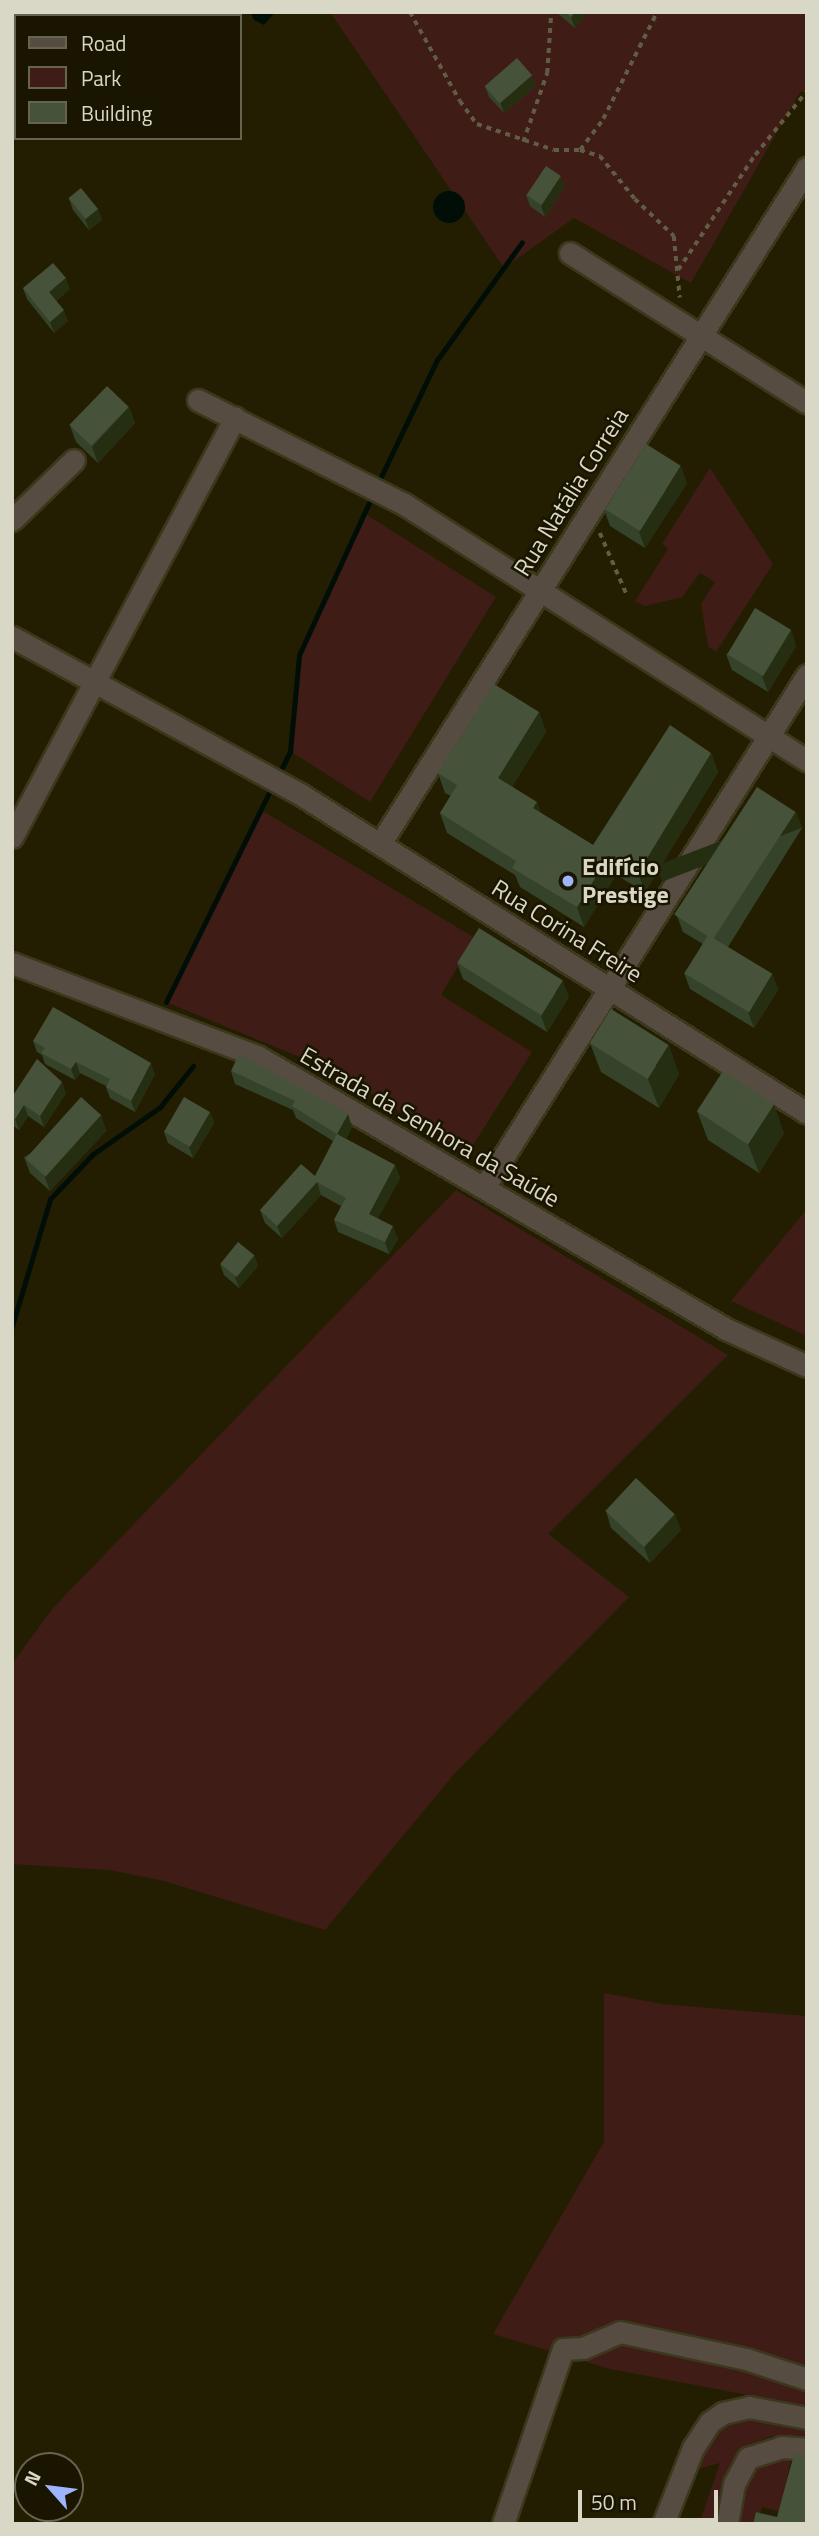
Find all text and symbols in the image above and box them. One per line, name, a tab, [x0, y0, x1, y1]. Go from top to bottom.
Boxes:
legend	[14, 14, 242, 140]
text: Road	[81, 27, 126, 59]
text: Park	[81, 62, 121, 94]
text: Building	[81, 97, 152, 129]
street label: Rua Natália Correia	[508, 403, 634, 581]
place label: Edifício Prestige	[582, 853, 669, 909]
street label: Rua Corina Freire	[487, 873, 647, 989]
marker: Edifício Prestige	[560, 873, 576, 889]
street label: Estrada da Senhora da Saúde	[295, 1041, 565, 1213]
north arrow	[14, 2452, 84, 2522]
text: N	[16, 2465, 48, 2490]
scale bar	[581, 2476, 721, 2520]
text: 50 m	[591, 2486, 637, 2518]

